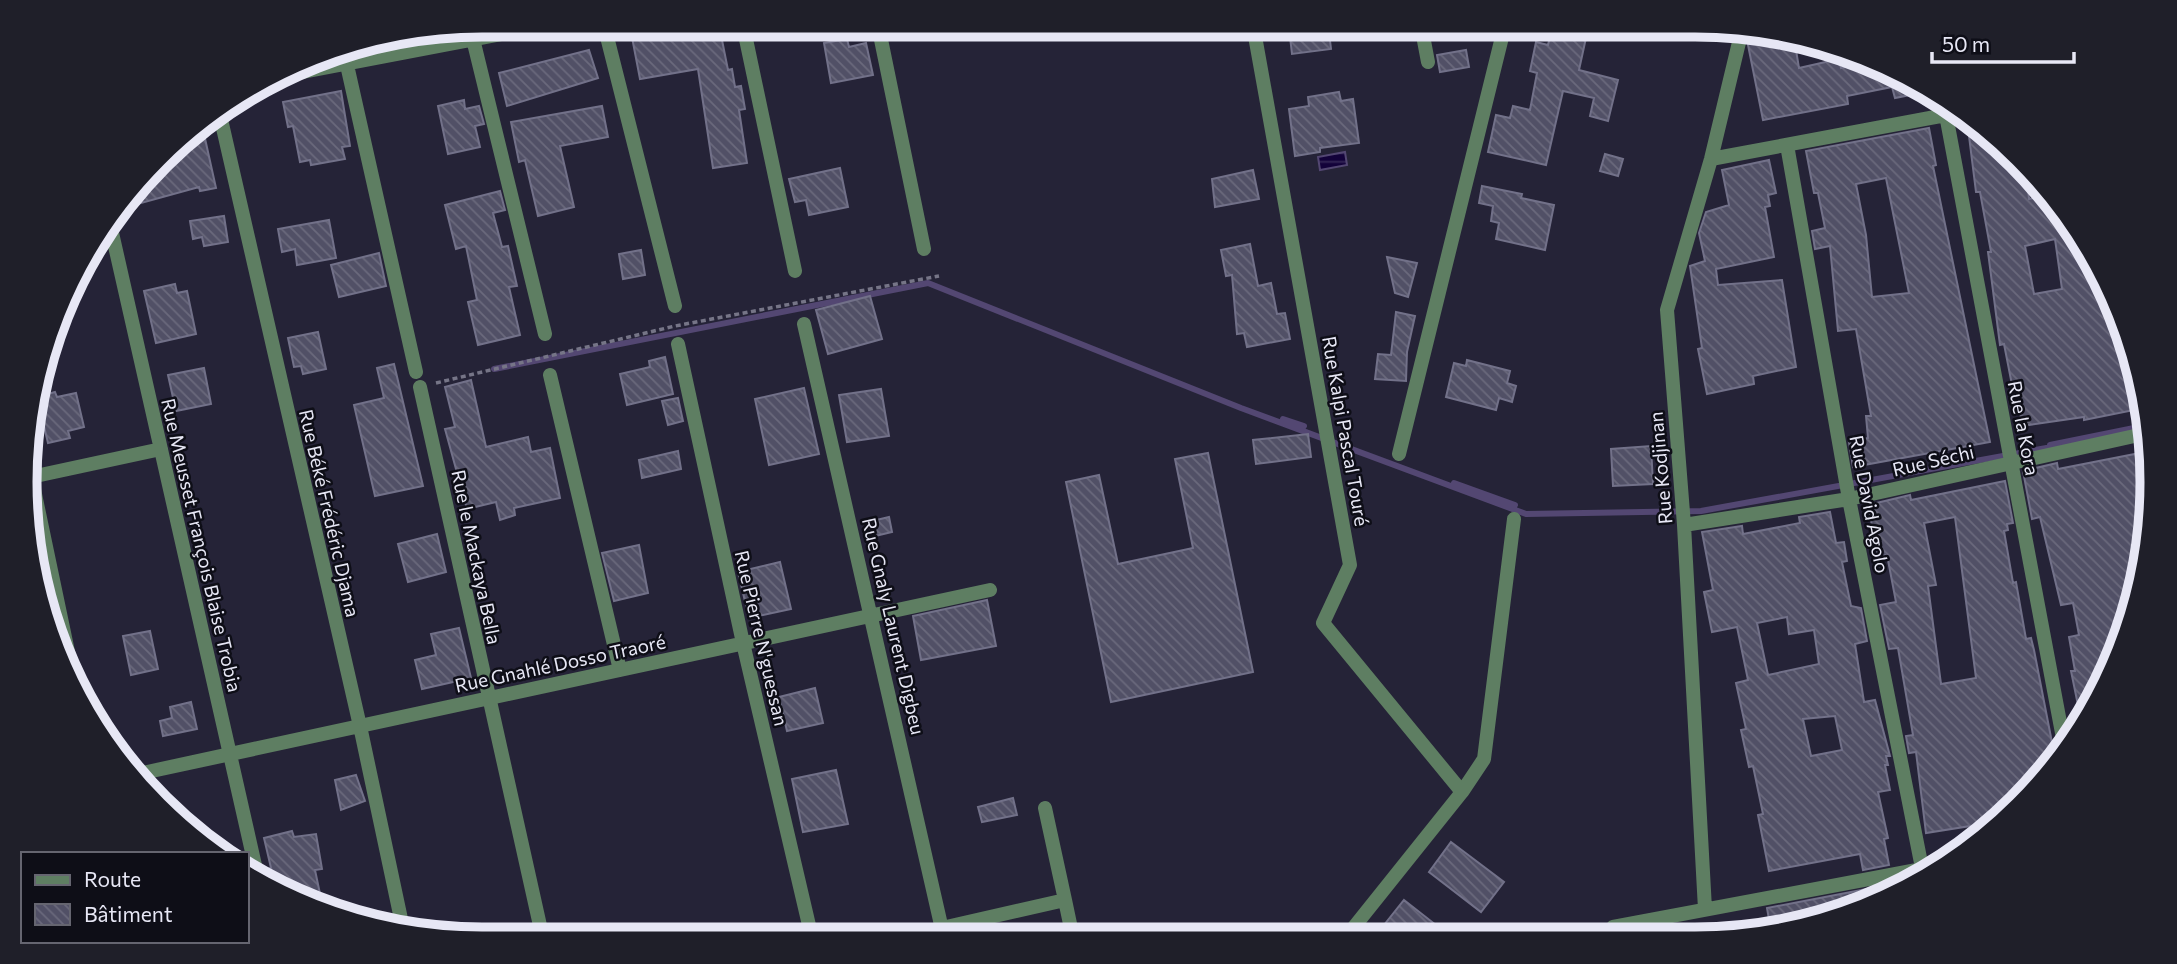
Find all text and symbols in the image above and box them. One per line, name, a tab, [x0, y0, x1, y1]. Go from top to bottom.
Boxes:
scale bar	[1932, 21, 2074, 65]
text: 50 m	[1942, 31, 1990, 56]
street label: Rue Kalpi Pascal Touré	[1318, 334, 1374, 528]
street label: Rue la Kora	[2004, 379, 2044, 477]
street label: Rue Meusset François Blaise Trobia	[157, 396, 247, 694]
street label: Rue Béké Frédéric Djama	[295, 407, 365, 619]
street label: Rue Kodjinan	[1644, 411, 1676, 525]
street label: Rue David Agolo	[1845, 433, 1895, 575]
street label: Rue Séchi	[1890, 439, 1976, 481]
street label: Rue le Mackaya Bella	[447, 468, 507, 646]
street label: Rue Gnaly Laurent Digbeu	[858, 515, 930, 737]
street label: Rue Pierre N'guessan	[731, 548, 793, 728]
street label: Rue Gnahlé Dosso Traoré	[452, 629, 668, 697]
legend	[21, 852, 248, 943]
text: Route	[84, 866, 141, 891]
text: Bâtiment	[84, 901, 173, 926]

